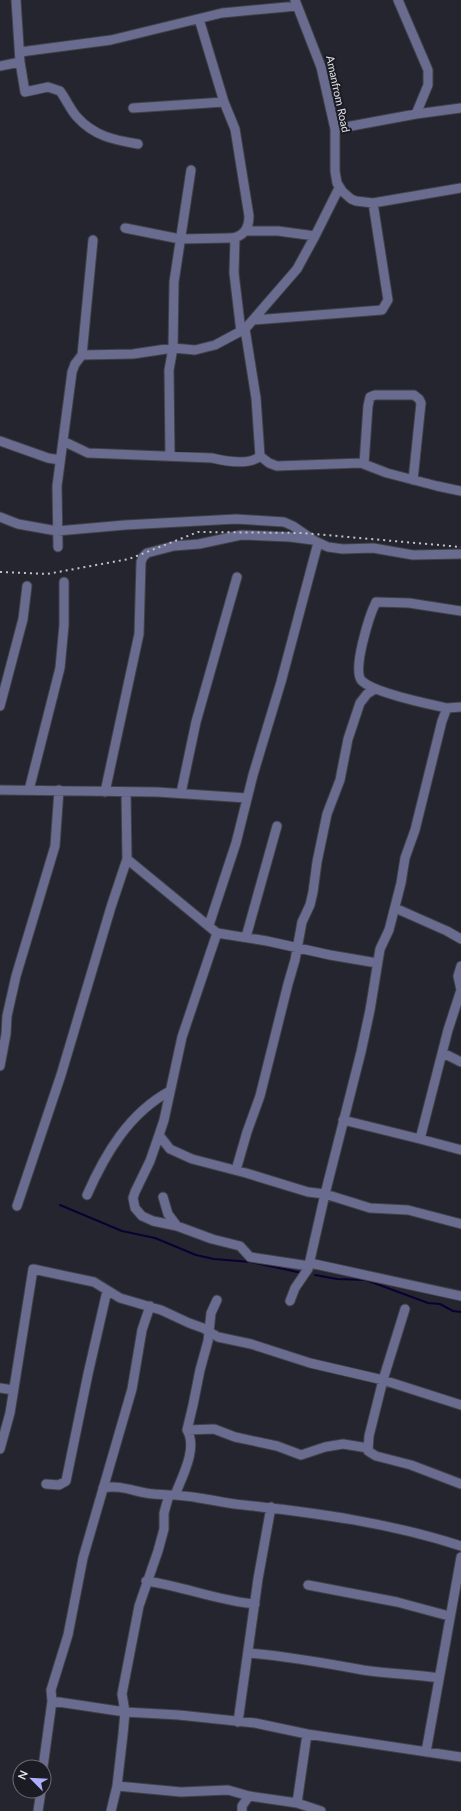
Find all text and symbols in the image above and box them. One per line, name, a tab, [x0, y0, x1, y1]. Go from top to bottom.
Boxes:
street label: Amanfrom Road	[324, 54, 353, 133]
north arrow	[12, 1759, 52, 1799]
text: N	[15, 1768, 30, 1781]

